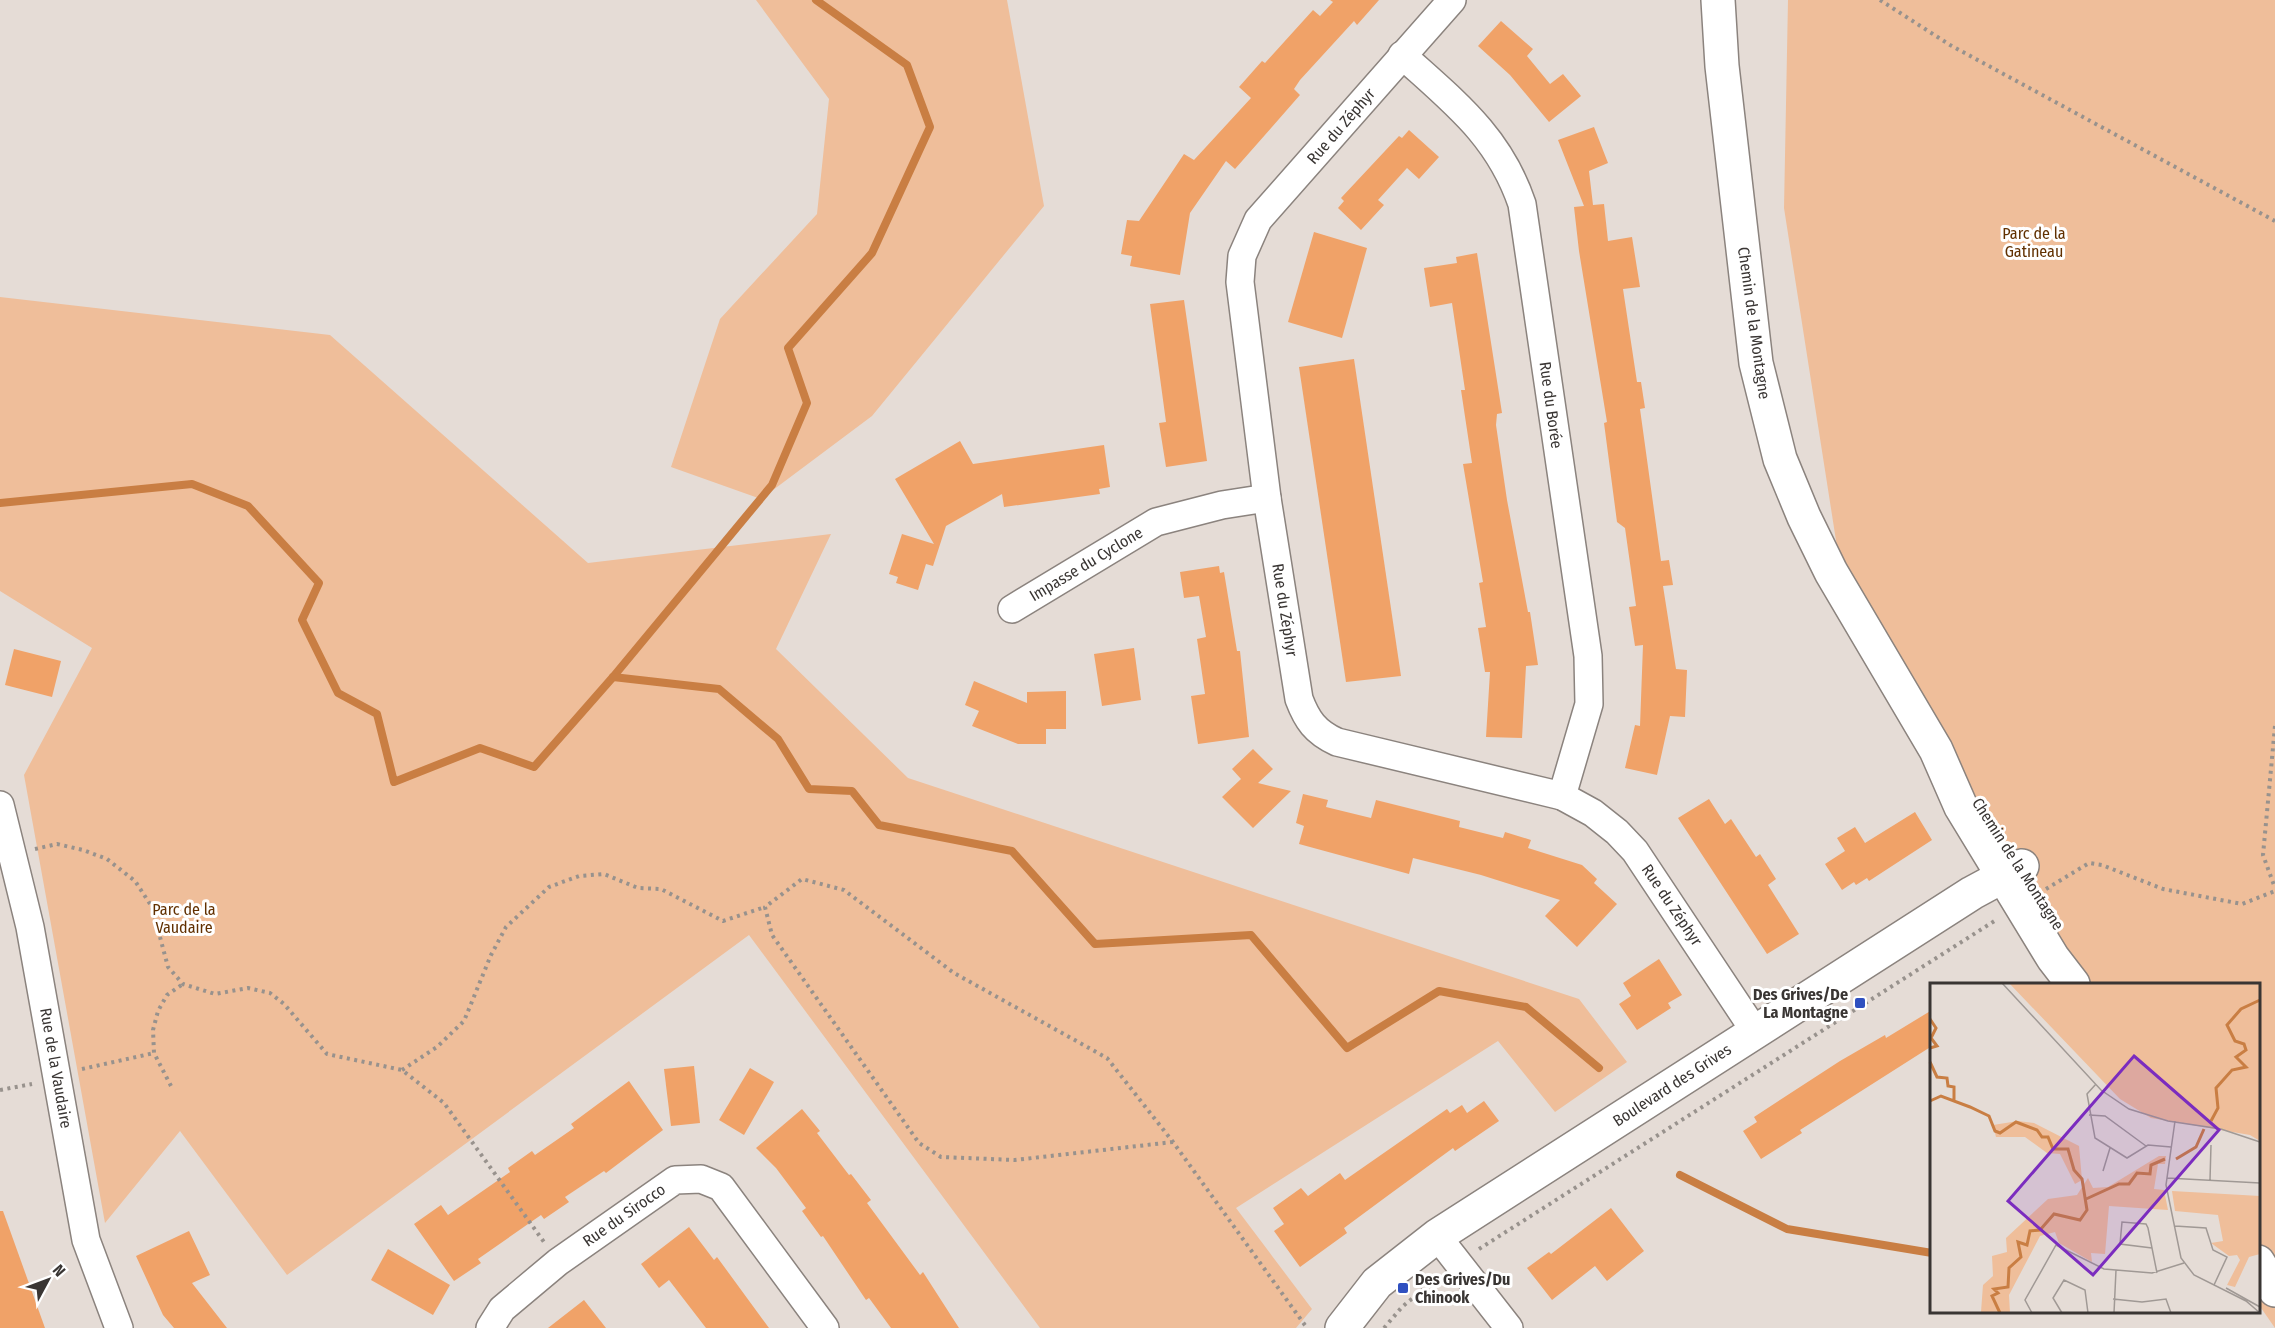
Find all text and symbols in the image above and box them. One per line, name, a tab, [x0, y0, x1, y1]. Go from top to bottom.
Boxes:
street label: Rue du Zéphyr	[1303, 84, 1379, 168]
park label: Parc de la Gatineau	[2002, 224, 2066, 261]
street label: Chemin de la Montagne	[1734, 246, 1774, 401]
street label: Rue du Borée	[1535, 360, 1567, 450]
street label: Impasse du Cyclone	[1026, 523, 1146, 605]
street label: Rue du Zéphyr	[1268, 562, 1302, 658]
street label: Chemin de la Montagne	[1968, 794, 2068, 934]
street label: Rue du Zéphyr	[1638, 861, 1706, 950]
park label: Parc de la Vaudaire	[152, 900, 216, 937]
inset map	[1930, 983, 2260, 1313]
place label: Des Grives/De La Montagne	[1753, 985, 1848, 1022]
marker: Des Grives/De La Montagne	[1853, 996, 1867, 1010]
street label: Rue de la Vaudaire	[36, 1006, 76, 1130]
street label: Boulevard des Grives	[1609, 1040, 1735, 1130]
street label: Rue du Sirocco	[579, 1180, 669, 1250]
north arrow	[18, 1250, 78, 1310]
text: N	[49, 1261, 69, 1280]
place label: Des Grives/Du Chinook	[1415, 1270, 1510, 1307]
marker: Des Grives/Du Chinook	[1396, 1281, 1410, 1295]

